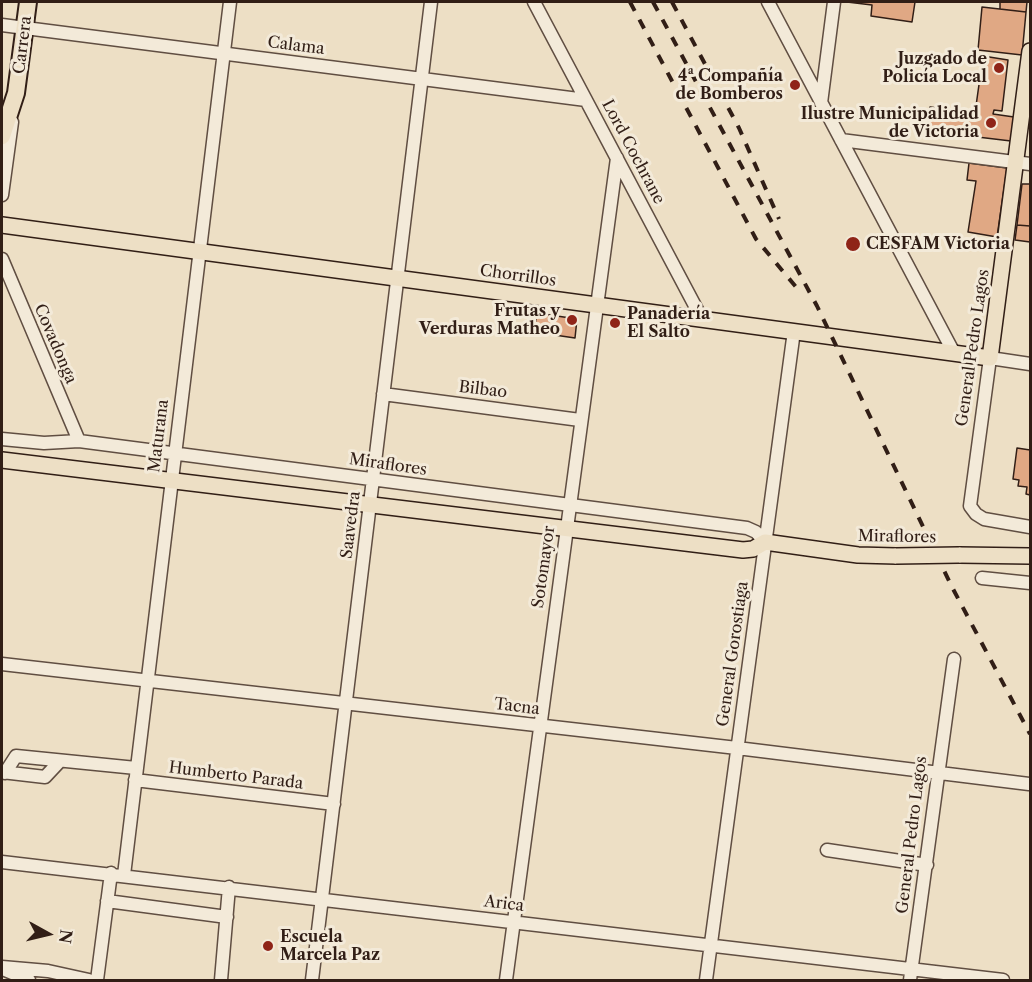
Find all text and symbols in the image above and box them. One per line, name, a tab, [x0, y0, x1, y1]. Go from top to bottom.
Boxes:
street label: Carrera	[10, 15, 36, 75]
street label: Calama	[266, 33, 326, 59]
place label: Juzgado de Policía Local	[882, 49, 987, 87]
marker: Juzgado de Policía Local	[992, 61, 1006, 75]
place label: 4ª Compañía de Bomberos	[676, 66, 783, 104]
marker: 4ª Compañía de Bomberos	[788, 78, 802, 92]
street label: Lord Cochrane	[597, 97, 669, 207]
place label: Ilustre Municipalidad de Victoria	[801, 104, 979, 142]
marker: Ilustre Municipalidad de Victoria	[984, 116, 998, 130]
place label: CESFAM Victoria	[866, 234, 1010, 254]
marker: CESFAM Victoria	[844, 235, 862, 253]
street label: Chorrillos	[479, 261, 557, 291]
street label: General Pedro Lagos	[952, 268, 994, 428]
street label: Covadonga	[30, 301, 80, 387]
place label: Frutas y Verduras Matheo	[419, 301, 560, 339]
place label: Panadería El Salto	[627, 304, 710, 342]
marker: Frutas y Verduras Matheo	[565, 313, 579, 327]
marker: Panadería El Salto	[608, 316, 622, 330]
street label: Bilbao	[458, 378, 508, 402]
street label: Maturana	[145, 398, 173, 474]
street label: Miraflores	[348, 450, 428, 480]
street label: Saavedra	[337, 490, 365, 560]
street label: Sotomayor	[529, 525, 559, 609]
street label: Miraflores	[858, 527, 936, 547]
street label: General Gorostiaga	[713, 580, 753, 728]
street label: Tacna	[493, 695, 541, 719]
street label: General Pedro Lagos	[893, 755, 931, 915]
street label: Humberto Parada	[168, 758, 304, 794]
street label: Arica	[483, 892, 525, 916]
north arrow	[18, 904, 78, 964]
place label: Escuela Marcela Paz	[280, 927, 380, 965]
text: N	[55, 928, 77, 945]
marker: Escuela Marcela Paz	[261, 939, 275, 953]

